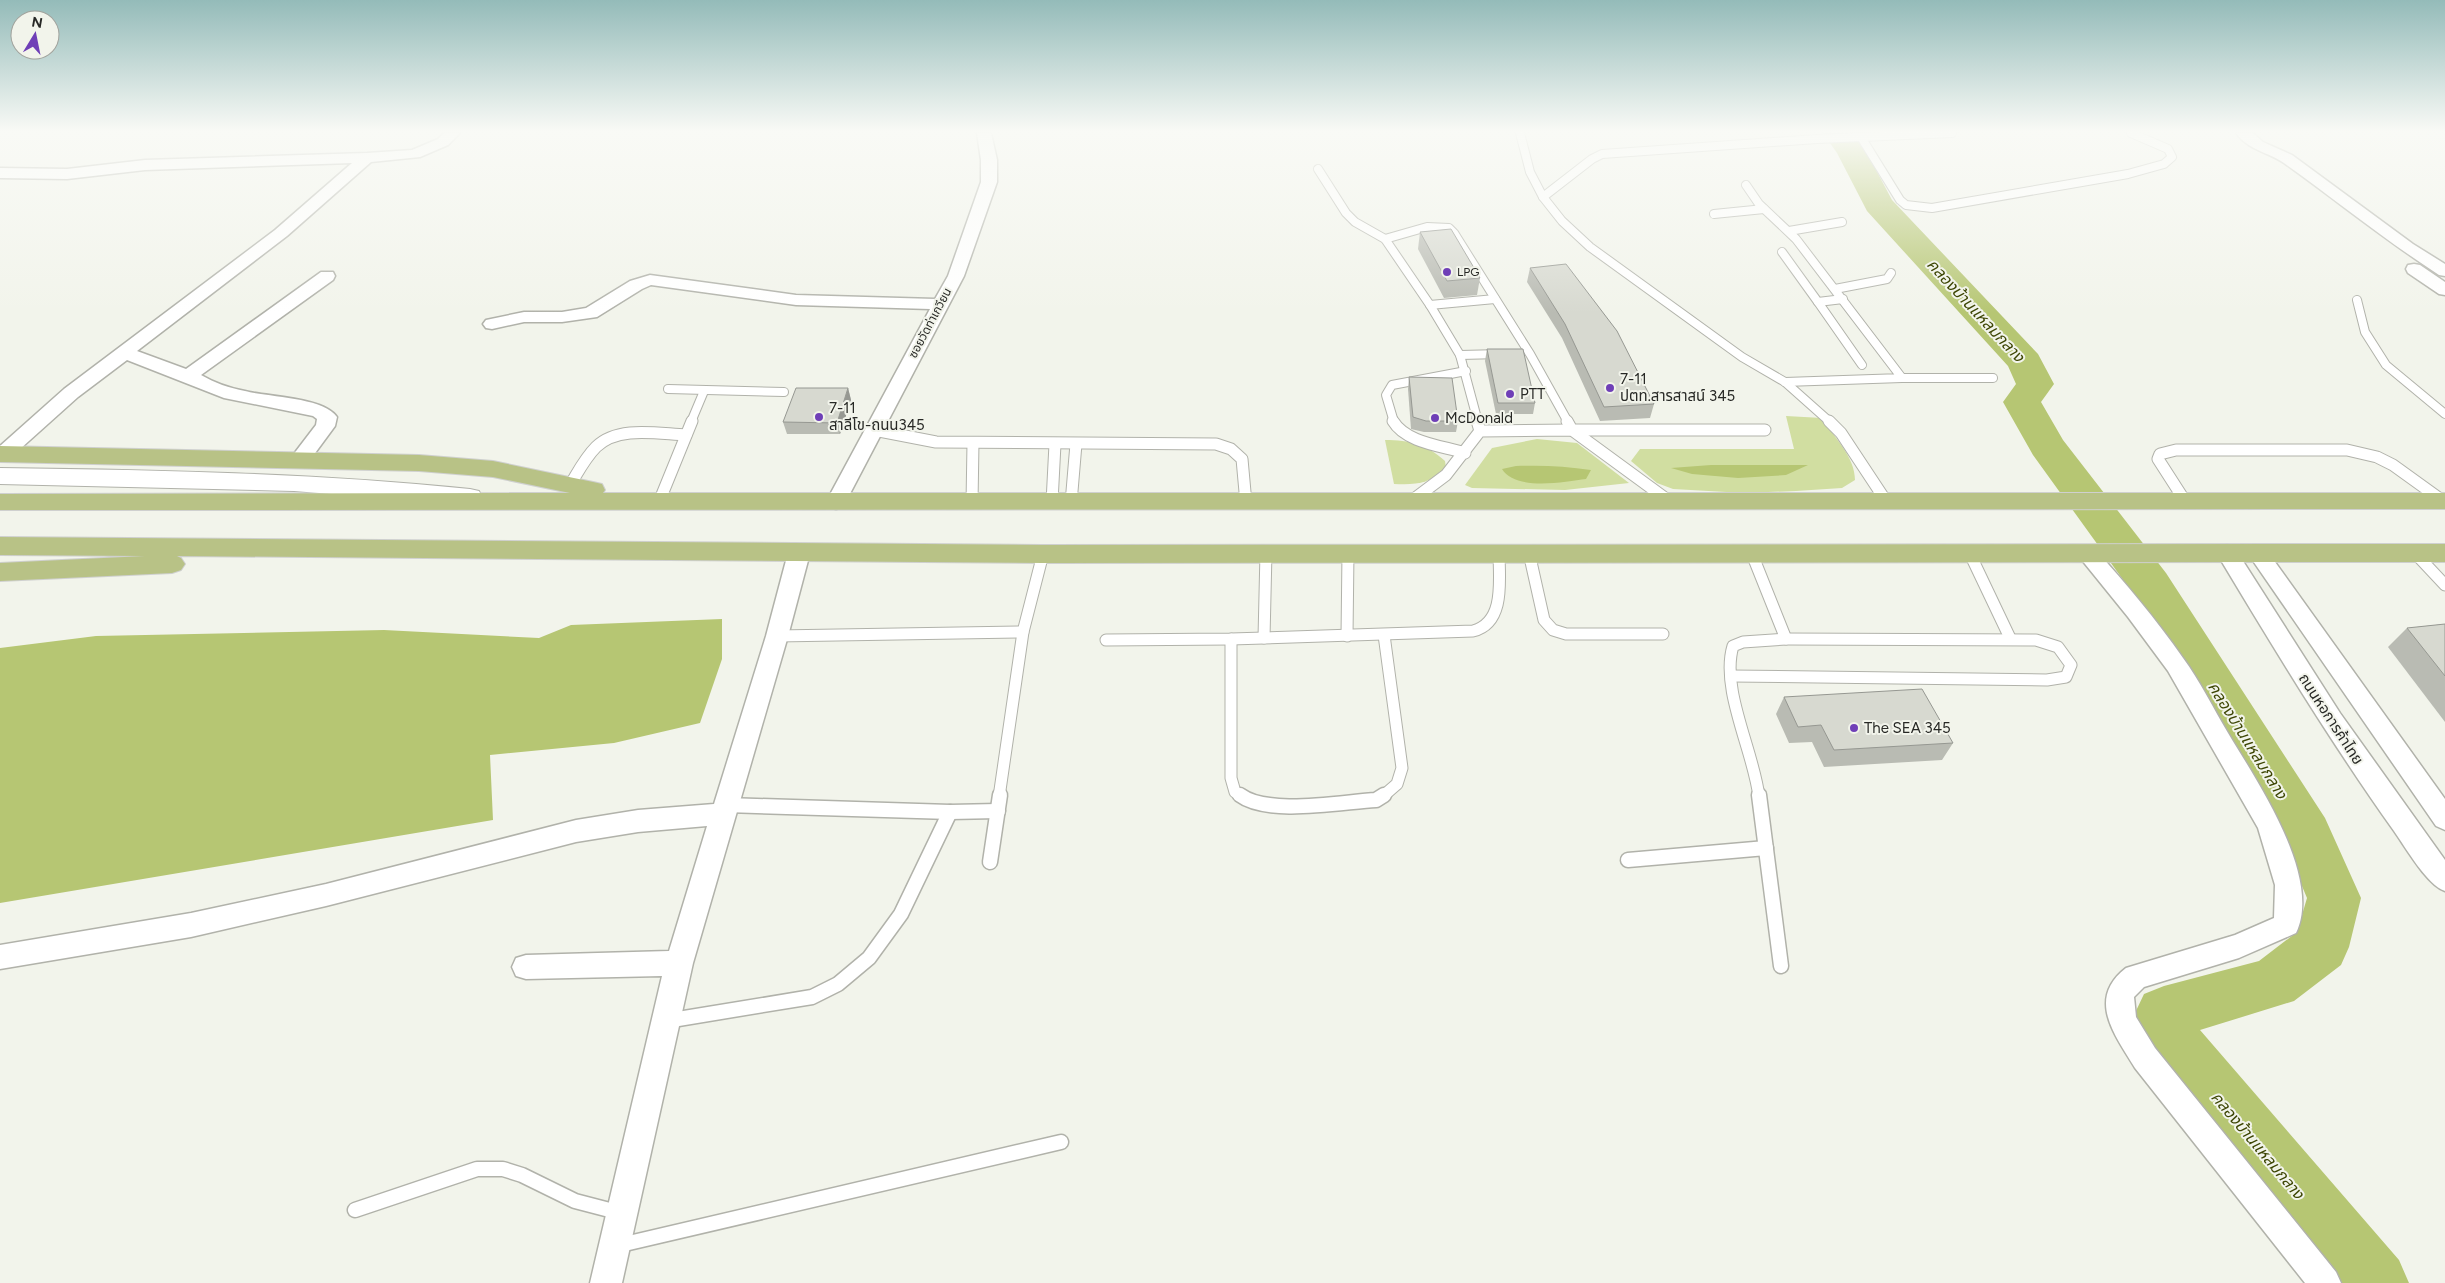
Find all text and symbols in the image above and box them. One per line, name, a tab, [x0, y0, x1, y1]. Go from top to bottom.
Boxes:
north arrow	[10, 10, 60, 60]
text: N	[30, 13, 44, 32]
water label: คลองบ้านแหลมกลาง	[1923, 255, 2029, 367]
place label: LPG	[1457, 265, 1479, 279]
marker: LPG	[1441, 266, 1453, 278]
street label: ซอยวัดท่าเกวียน	[906, 286, 954, 360]
place label: 7-11 ปตท.สารสาสน์ 345	[1620, 370, 1735, 405]
marker: 7-11 ปตท.สารสาสน์ 345	[1604, 382, 1616, 394]
place label: PTT	[1520, 385, 1546, 403]
marker: PTT	[1504, 388, 1516, 400]
place label: 7-11 สาลีโข-ถนน345	[829, 399, 925, 434]
place label: McDonald	[1445, 409, 1513, 427]
marker: 7-11 สาลีโข-ถนน345	[813, 411, 825, 423]
marker: McDonald	[1429, 412, 1441, 424]
street label: ถนนหอการค้าไทย	[2295, 670, 2367, 768]
water label: คลองบ้านแหลมกลาง	[2204, 678, 2292, 803]
place label: The SEA 345	[1864, 719, 1951, 737]
marker: The SEA 345	[1848, 722, 1860, 734]
water label: คลองบ้านแหลมกลาง	[2207, 1088, 2309, 1204]

